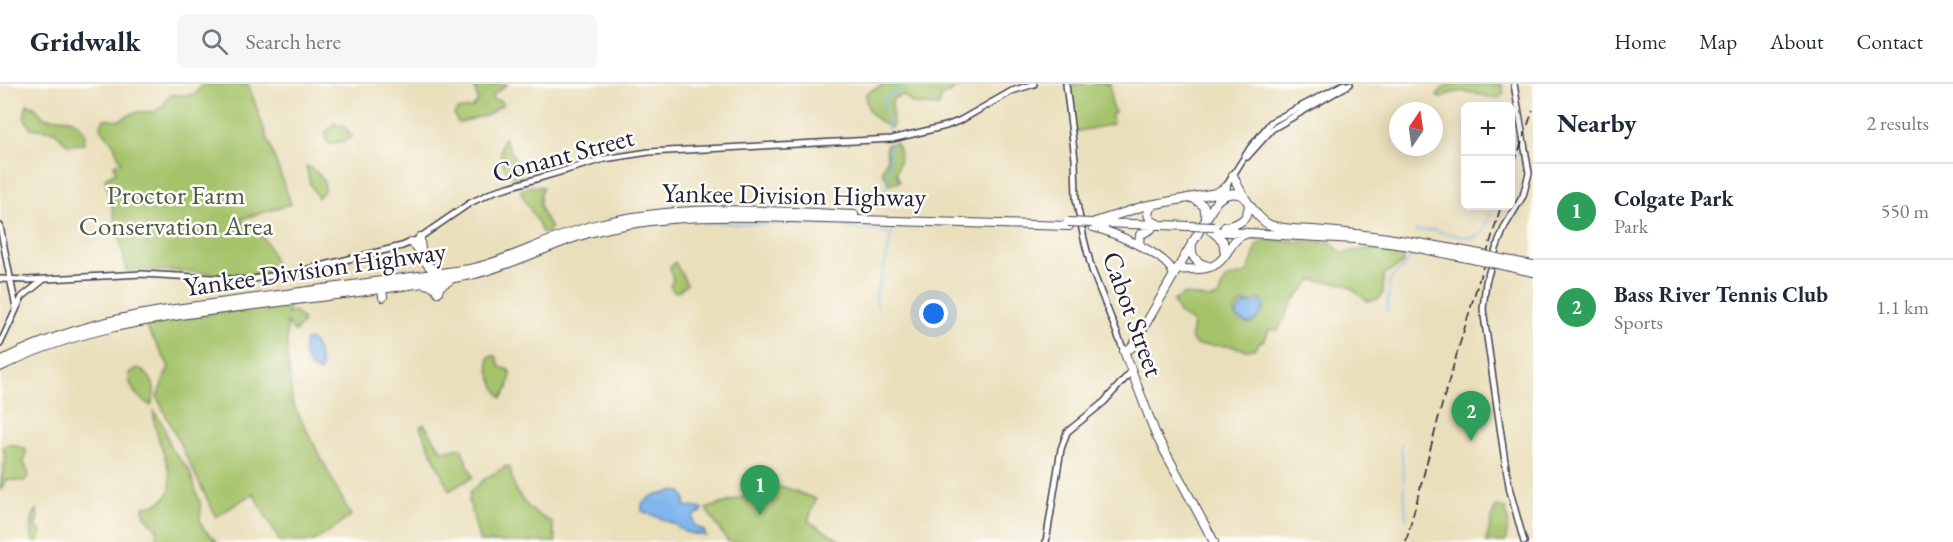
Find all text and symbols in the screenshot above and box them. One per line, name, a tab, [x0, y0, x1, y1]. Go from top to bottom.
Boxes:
search box	[177, 14, 597, 68]
text: Gridwalk	[30, 23, 141, 59]
icon: search	[198, 25, 231, 58]
text: Search here	[246, 27, 341, 56]
text: Home	[1614, 28, 1666, 55]
text: Map	[1699, 28, 1737, 55]
text: About	[1770, 28, 1823, 55]
text: Contact	[1856, 28, 1923, 55]
north arrow	[1389, 102, 1443, 156]
map controls	[1461, 102, 1515, 210]
button: +	[1461, 102, 1515, 156]
text: Nearby	[1557, 106, 1637, 140]
text: 2 results	[1866, 110, 1929, 136]
street label: Conant Street	[488, 119, 638, 190]
button: −	[1461, 156, 1515, 210]
street label: Yankee Division Highway	[662, 175, 927, 214]
park label: Proctor Farm Conservation Area	[79, 177, 273, 243]
text: Colgate Park	[1614, 184, 1733, 213]
text: 1	[1571, 198, 1582, 224]
text: 550 m	[1881, 198, 1929, 224]
text: Park	[1614, 213, 1648, 239]
street label: Yankee Division Highway	[182, 233, 448, 304]
street label: Cabot Street	[1095, 247, 1172, 382]
text: Bass River Tennis Club	[1614, 280, 1828, 309]
text: 2	[1571, 294, 1582, 320]
text: 1.1 km	[1876, 294, 1929, 320]
your location	[919, 299, 948, 328]
text: Sports	[1614, 309, 1663, 335]
pin: 2	[1452, 392, 1490, 441]
pin: 1	[740, 466, 780, 515]

